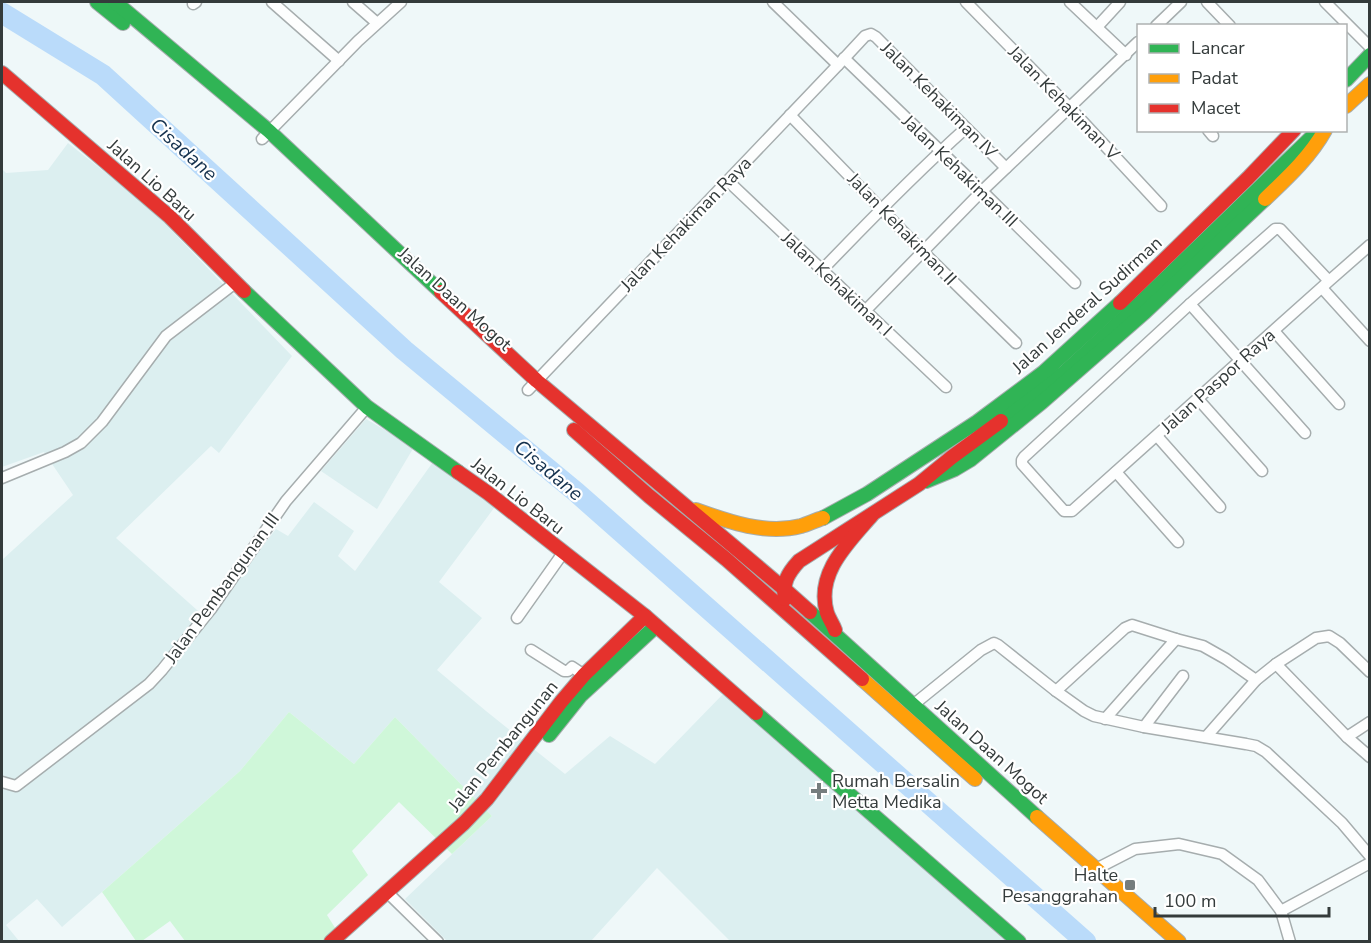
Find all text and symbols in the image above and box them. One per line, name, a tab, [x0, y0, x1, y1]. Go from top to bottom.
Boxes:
legend	[1137, 24, 1347, 132]
street label: Jalan Kehakiman IV	[875, 36, 1003, 164]
text: Lancar	[1191, 36, 1245, 60]
street label: Jalan Kehakiman V	[1002, 40, 1125, 166]
text: Padat	[1191, 66, 1239, 90]
text: Macet	[1191, 96, 1241, 120]
street label: Jalan Kehakiman III	[898, 110, 1022, 232]
water label: Cisadane	[144, 112, 224, 187]
street label: Jalan Lio Baru	[102, 133, 202, 226]
street label: Jalan Kehakiman Raya	[615, 151, 757, 297]
street label: Jalan Kehakiman II	[843, 168, 961, 290]
street label: Jalan Kehakiman I	[776, 226, 897, 342]
street label: Jalan Jenderal Sudirman	[1006, 231, 1167, 380]
street label: Jalan Daan Mogot	[393, 241, 517, 357]
street label: Jalan Paspor Raya	[1155, 323, 1280, 439]
water label: Cisadane	[508, 433, 589, 507]
street label: Jalan Lio Baru	[466, 451, 569, 540]
street label: Jalan Pembangunan III	[159, 508, 285, 669]
street label: Jalan Pembangunan	[442, 676, 563, 817]
street label: Jalan Daan Mogot	[930, 694, 1054, 810]
place label: Rumah Bersalin Metta Medika	[832, 769, 960, 814]
marker: Rumah Bersalin Metta Medika	[810, 782, 828, 800]
place label: Halte Pesanggrahan	[1002, 863, 1118, 908]
marker: Halte Pesanggrahan	[1123, 878, 1137, 892]
scale bar	[1155, 880, 1329, 918]
text: 100 m	[1164, 889, 1216, 913]

